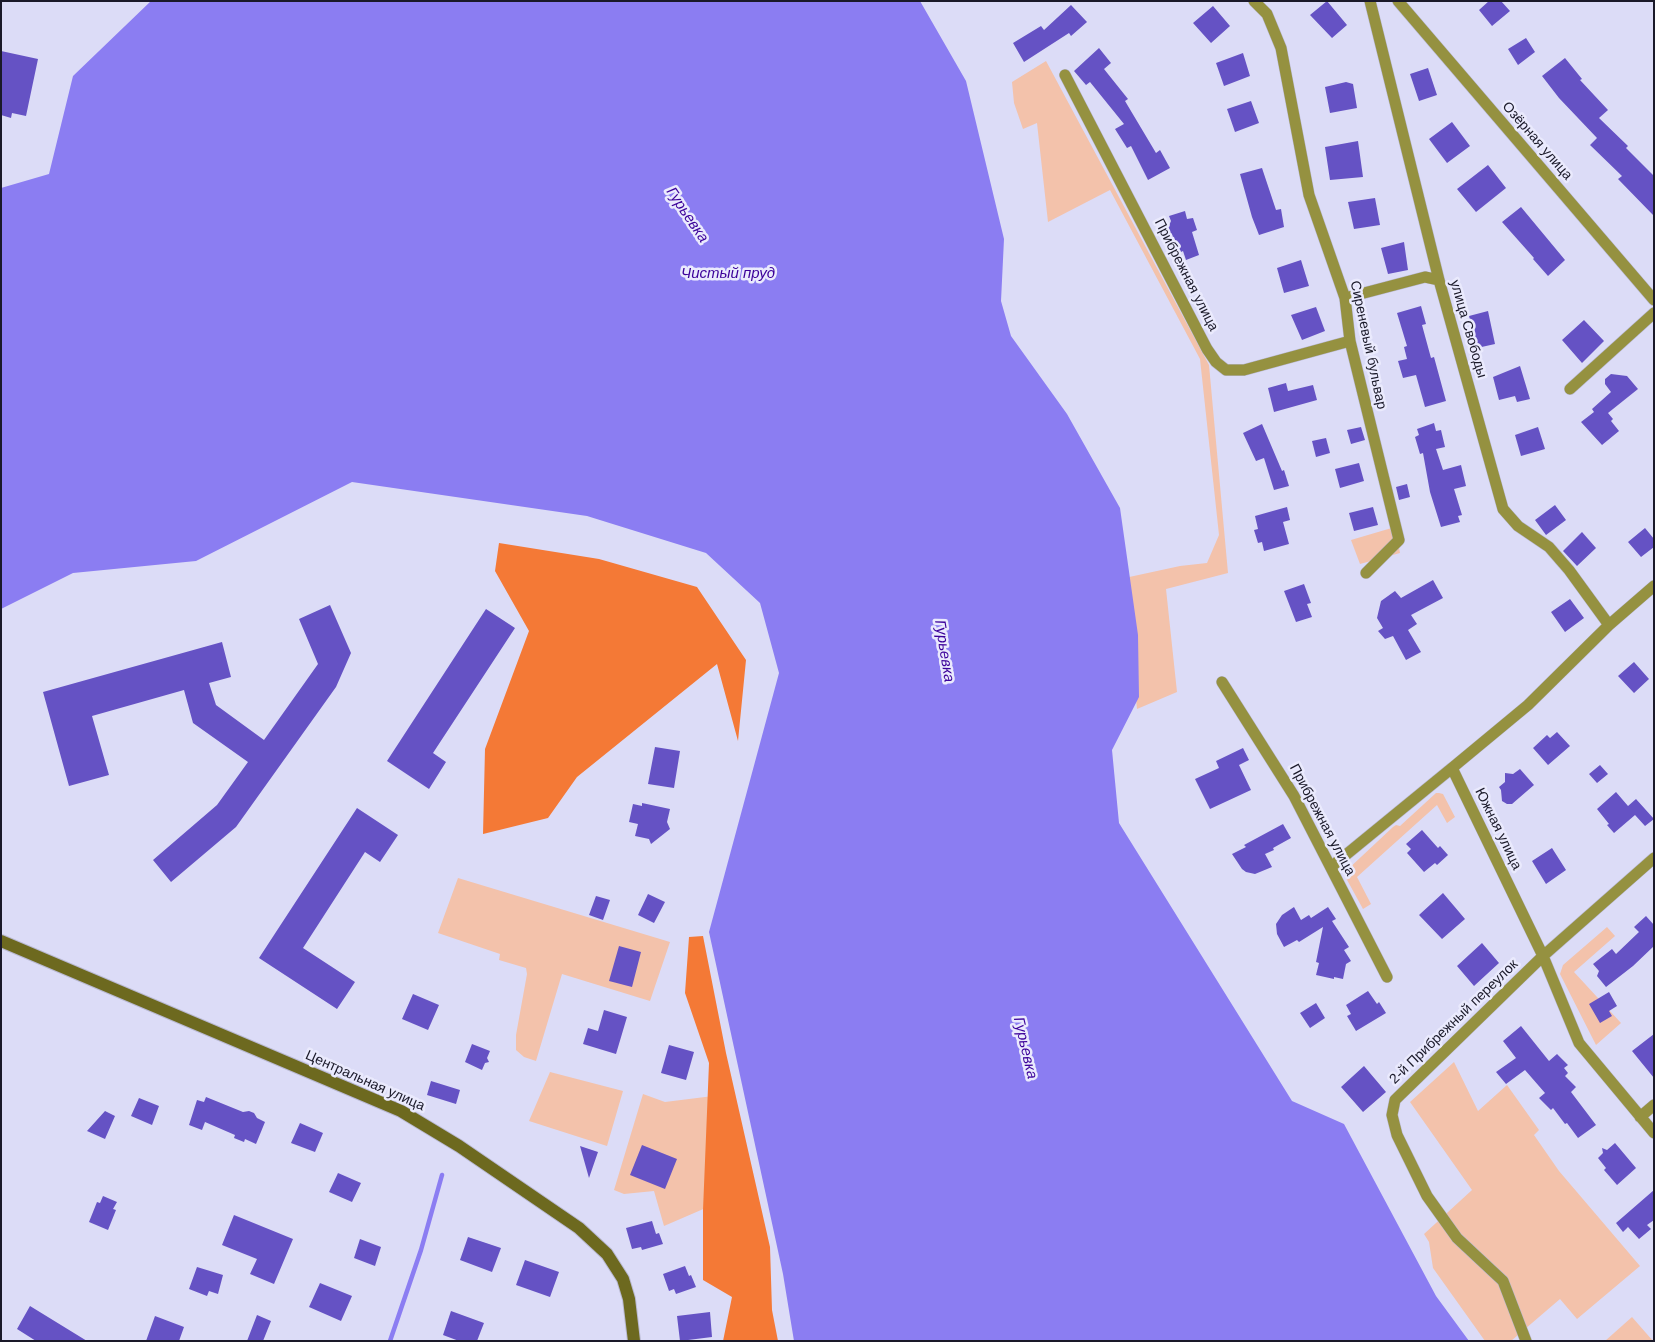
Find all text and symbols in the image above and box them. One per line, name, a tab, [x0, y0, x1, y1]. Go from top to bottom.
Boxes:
street label: Озёрная улица	[1498, 98, 1576, 184]
water label: Гурьевка	[662, 184, 712, 246]
street label: Прибрежная улица	[1150, 216, 1222, 334]
water label: Чистый пруд	[681, 265, 775, 283]
street label: улица Свободы	[1446, 278, 1490, 380]
street label: Сиреневый бульвар	[1346, 279, 1390, 411]
water label: Гурьевка	[930, 619, 958, 683]
street label: Прибрежная улица	[1285, 761, 1359, 879]
street label: Южная улица	[1471, 785, 1525, 873]
street label: 2-й Прибрежный переулок	[1386, 956, 1522, 1088]
water label: Гурьевка	[1009, 1015, 1041, 1081]
street label: Центральная улица	[303, 1047, 427, 1115]

